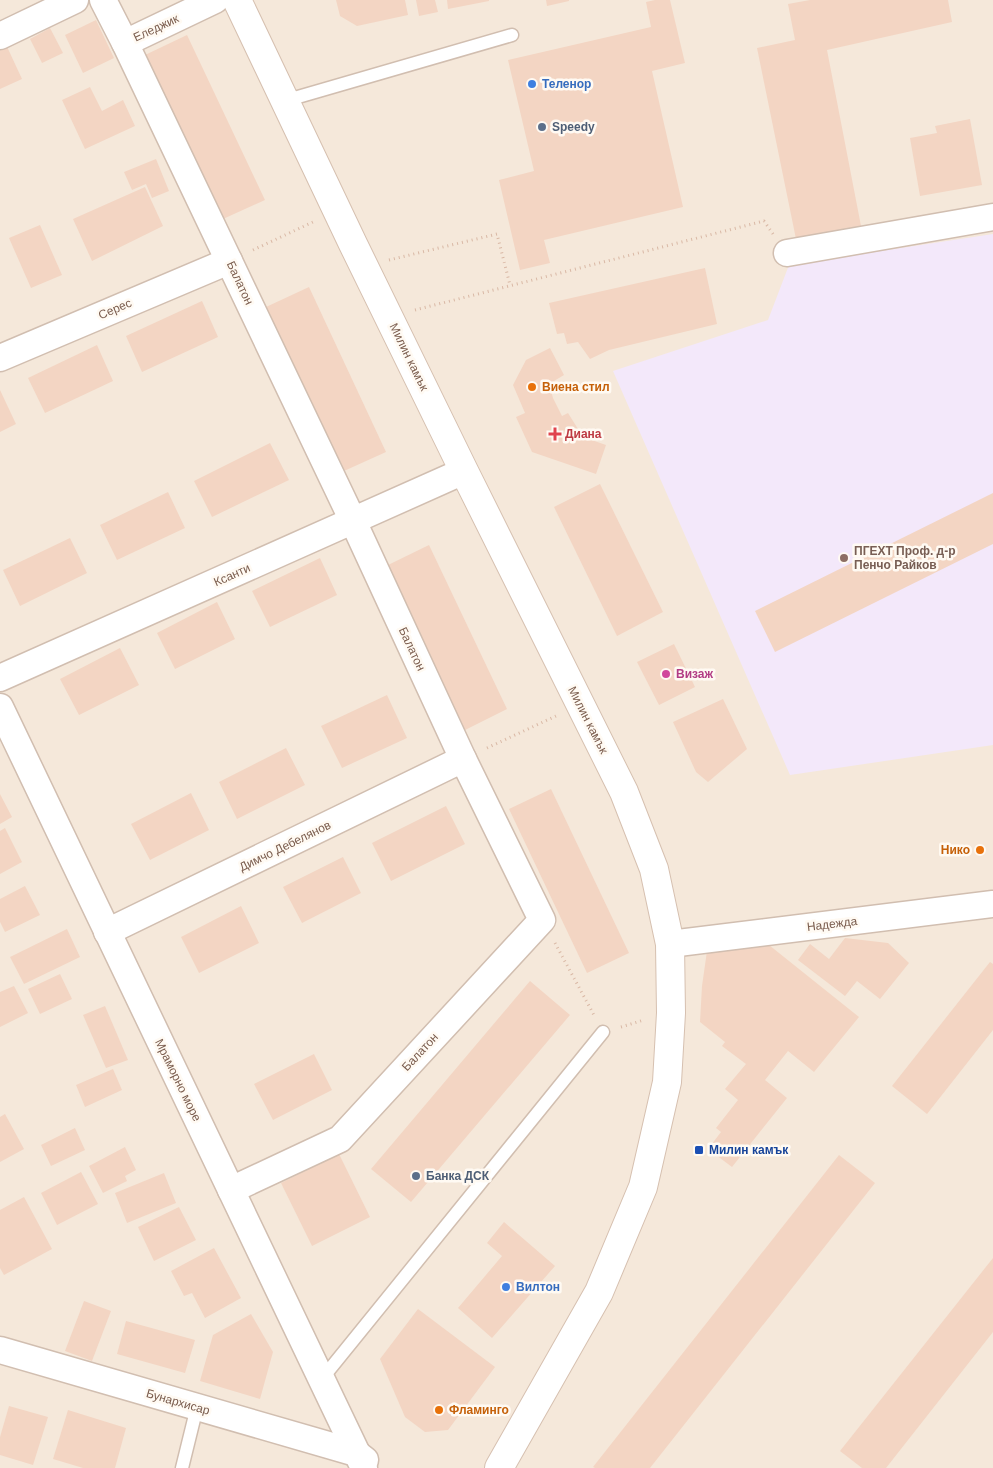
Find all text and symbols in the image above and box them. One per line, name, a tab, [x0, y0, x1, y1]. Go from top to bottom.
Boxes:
street label: Еледжик	[131, 11, 182, 45]
place label: Теленор	[542, 77, 591, 91]
marker: Теленор	[526, 78, 538, 90]
place label: Speedy	[552, 120, 595, 134]
marker: Speedy	[536, 121, 548, 133]
street label: Балатон	[224, 259, 256, 307]
street label: Серес	[96, 296, 134, 322]
street label: Милин камък	[387, 321, 432, 394]
place label: Виена стил	[542, 380, 610, 394]
marker: Виена стил	[526, 381, 538, 393]
place label: Диана	[565, 427, 602, 441]
marker: Диана	[549, 428, 561, 440]
place label: ПГЕХТ Проф. д-р Пенчо Райков	[854, 544, 956, 572]
marker: ПГЕХТ Проф. д-р Пенчо Райков	[838, 552, 850, 564]
street label: Ксанти	[212, 561, 252, 589]
street label: Балатон	[396, 625, 428, 673]
place label: Визаж	[676, 667, 714, 681]
marker: Визаж	[660, 668, 672, 680]
street label: Милин камък	[565, 684, 611, 757]
street label: Димчо Дебелянов	[237, 818, 333, 874]
place label: Нико	[941, 843, 970, 857]
marker: Нико	[974, 844, 986, 856]
street label: Надежда	[806, 914, 858, 934]
street label: Балатон	[399, 1030, 441, 1074]
street label: Мраморно море	[152, 1037, 204, 1124]
place label: Милин камък	[709, 1143, 789, 1157]
marker: Милин камък	[693, 1144, 705, 1156]
place label: Банка ДСК	[426, 1169, 490, 1183]
marker: Банка ДСК	[410, 1170, 422, 1182]
place label: Вилтон	[516, 1280, 560, 1294]
marker: Вилтон	[500, 1281, 512, 1293]
street label: Бунархисар	[145, 1386, 212, 1418]
place label: Фламинго	[449, 1403, 509, 1417]
marker: Фламинго	[433, 1404, 445, 1416]

